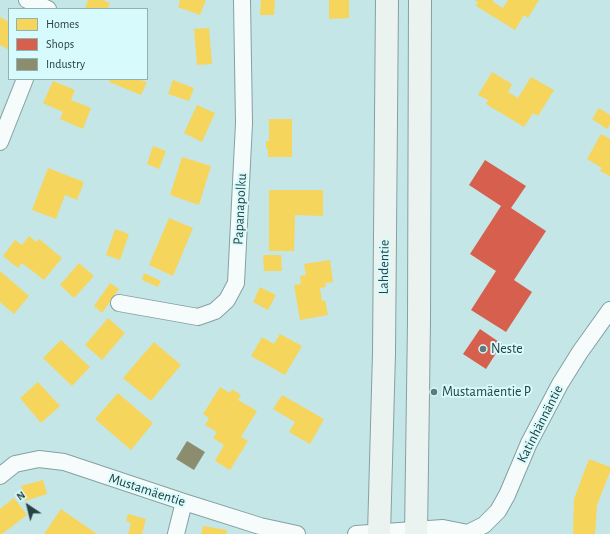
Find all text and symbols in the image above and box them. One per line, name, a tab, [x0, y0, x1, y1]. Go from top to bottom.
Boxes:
legend	[8, 8, 148, 80]
text: Homes	[46, 18, 79, 30]
text: Shops	[46, 38, 74, 50]
text: Industry	[46, 58, 85, 70]
street label: Papanapolku	[230, 173, 250, 245]
street label: Lahdentie	[375, 239, 393, 295]
place label: Neste	[491, 341, 523, 357]
marker: Neste	[478, 344, 488, 354]
street label: Katinhännäntie	[513, 382, 567, 466]
place label: Mustamäentie P	[442, 384, 531, 400]
marker: Mustamäentie P	[429, 387, 439, 397]
street label: Mustamäentie	[107, 470, 187, 510]
north arrow	[8, 486, 48, 526]
text: N	[15, 489, 27, 502]

